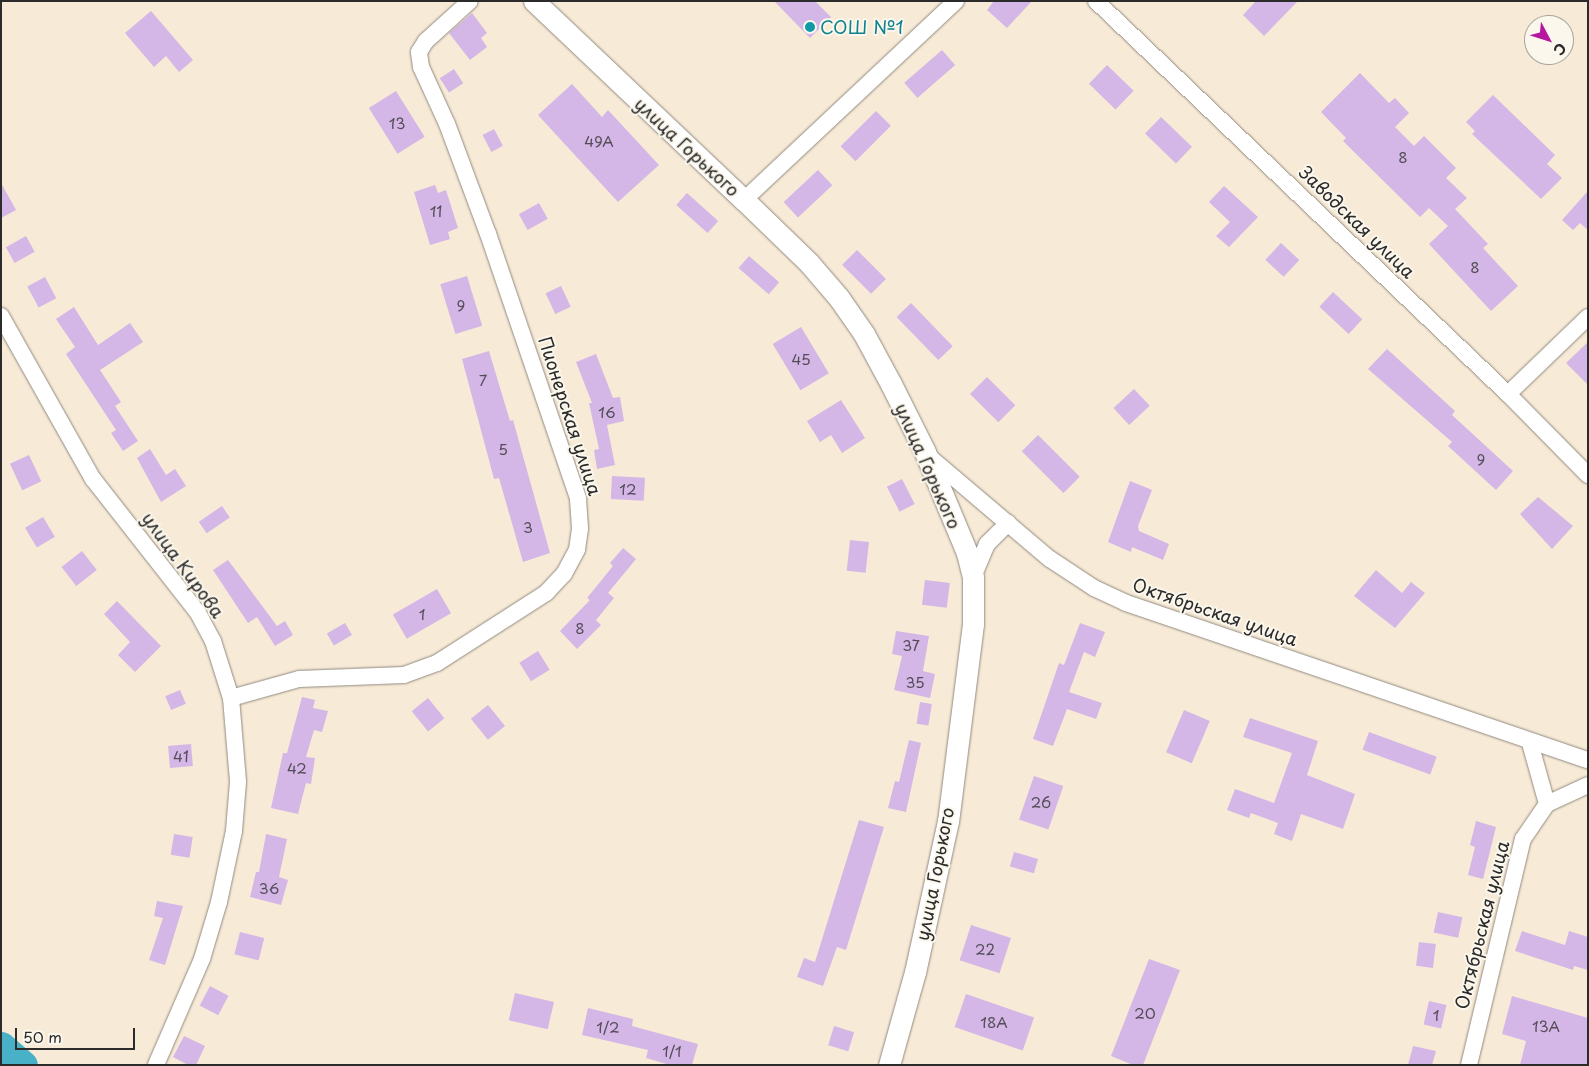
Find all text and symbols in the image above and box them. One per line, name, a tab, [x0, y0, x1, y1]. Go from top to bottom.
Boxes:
north arrow	[1524, 15, 1574, 65]
place label: СОШ №1	[820, 16, 904, 38]
marker: СОШ №1	[804, 21, 816, 33]
text: С	[1549, 39, 1572, 60]
street label: улица Горького	[630, 93, 744, 201]
house number: 13	[389, 114, 405, 132]
house number: 49А	[584, 132, 614, 150]
house number: 8	[1398, 148, 1408, 166]
street label: Заводская улица	[1294, 161, 1420, 283]
house number: 11	[430, 202, 442, 220]
house number: 8	[1470, 258, 1480, 276]
house number: 9	[457, 296, 465, 314]
street label: Пионерская улица	[534, 333, 606, 499]
house number: 45	[791, 350, 811, 368]
house number: 7	[479, 371, 487, 389]
street label: улица Горького	[890, 399, 966, 533]
house number: 16	[598, 403, 616, 421]
house number: 5	[498, 440, 508, 458]
house number: 9	[1477, 450, 1485, 468]
house number: 12	[619, 480, 637, 498]
street label: улица Кирова	[137, 508, 229, 622]
house number: 3	[523, 518, 533, 536]
street label: Октябрьская улица	[1129, 573, 1301, 651]
house number: 1	[419, 605, 425, 623]
house number: 8	[575, 619, 585, 637]
house number: 37	[902, 636, 920, 654]
house number: 35	[905, 673, 925, 691]
house number: 41	[173, 747, 189, 765]
house number: 42	[287, 759, 307, 777]
house number: 26	[1031, 793, 1051, 811]
street label: улица Горького	[911, 805, 959, 943]
street label: Октябрьская улица	[1450, 838, 1514, 1012]
house number: 36	[259, 879, 279, 897]
house number: 22	[975, 940, 995, 958]
house number: 20	[1134, 1004, 1156, 1022]
house number: 1	[1433, 1006, 1439, 1024]
house number: 18А	[980, 1013, 1008, 1031]
house number: 13А	[1532, 1017, 1560, 1035]
scale bar	[18, 1018, 138, 1050]
house number: 1/2	[596, 1018, 620, 1036]
text: 50 m	[23, 1025, 62, 1048]
house number: 1/1	[662, 1042, 682, 1060]

